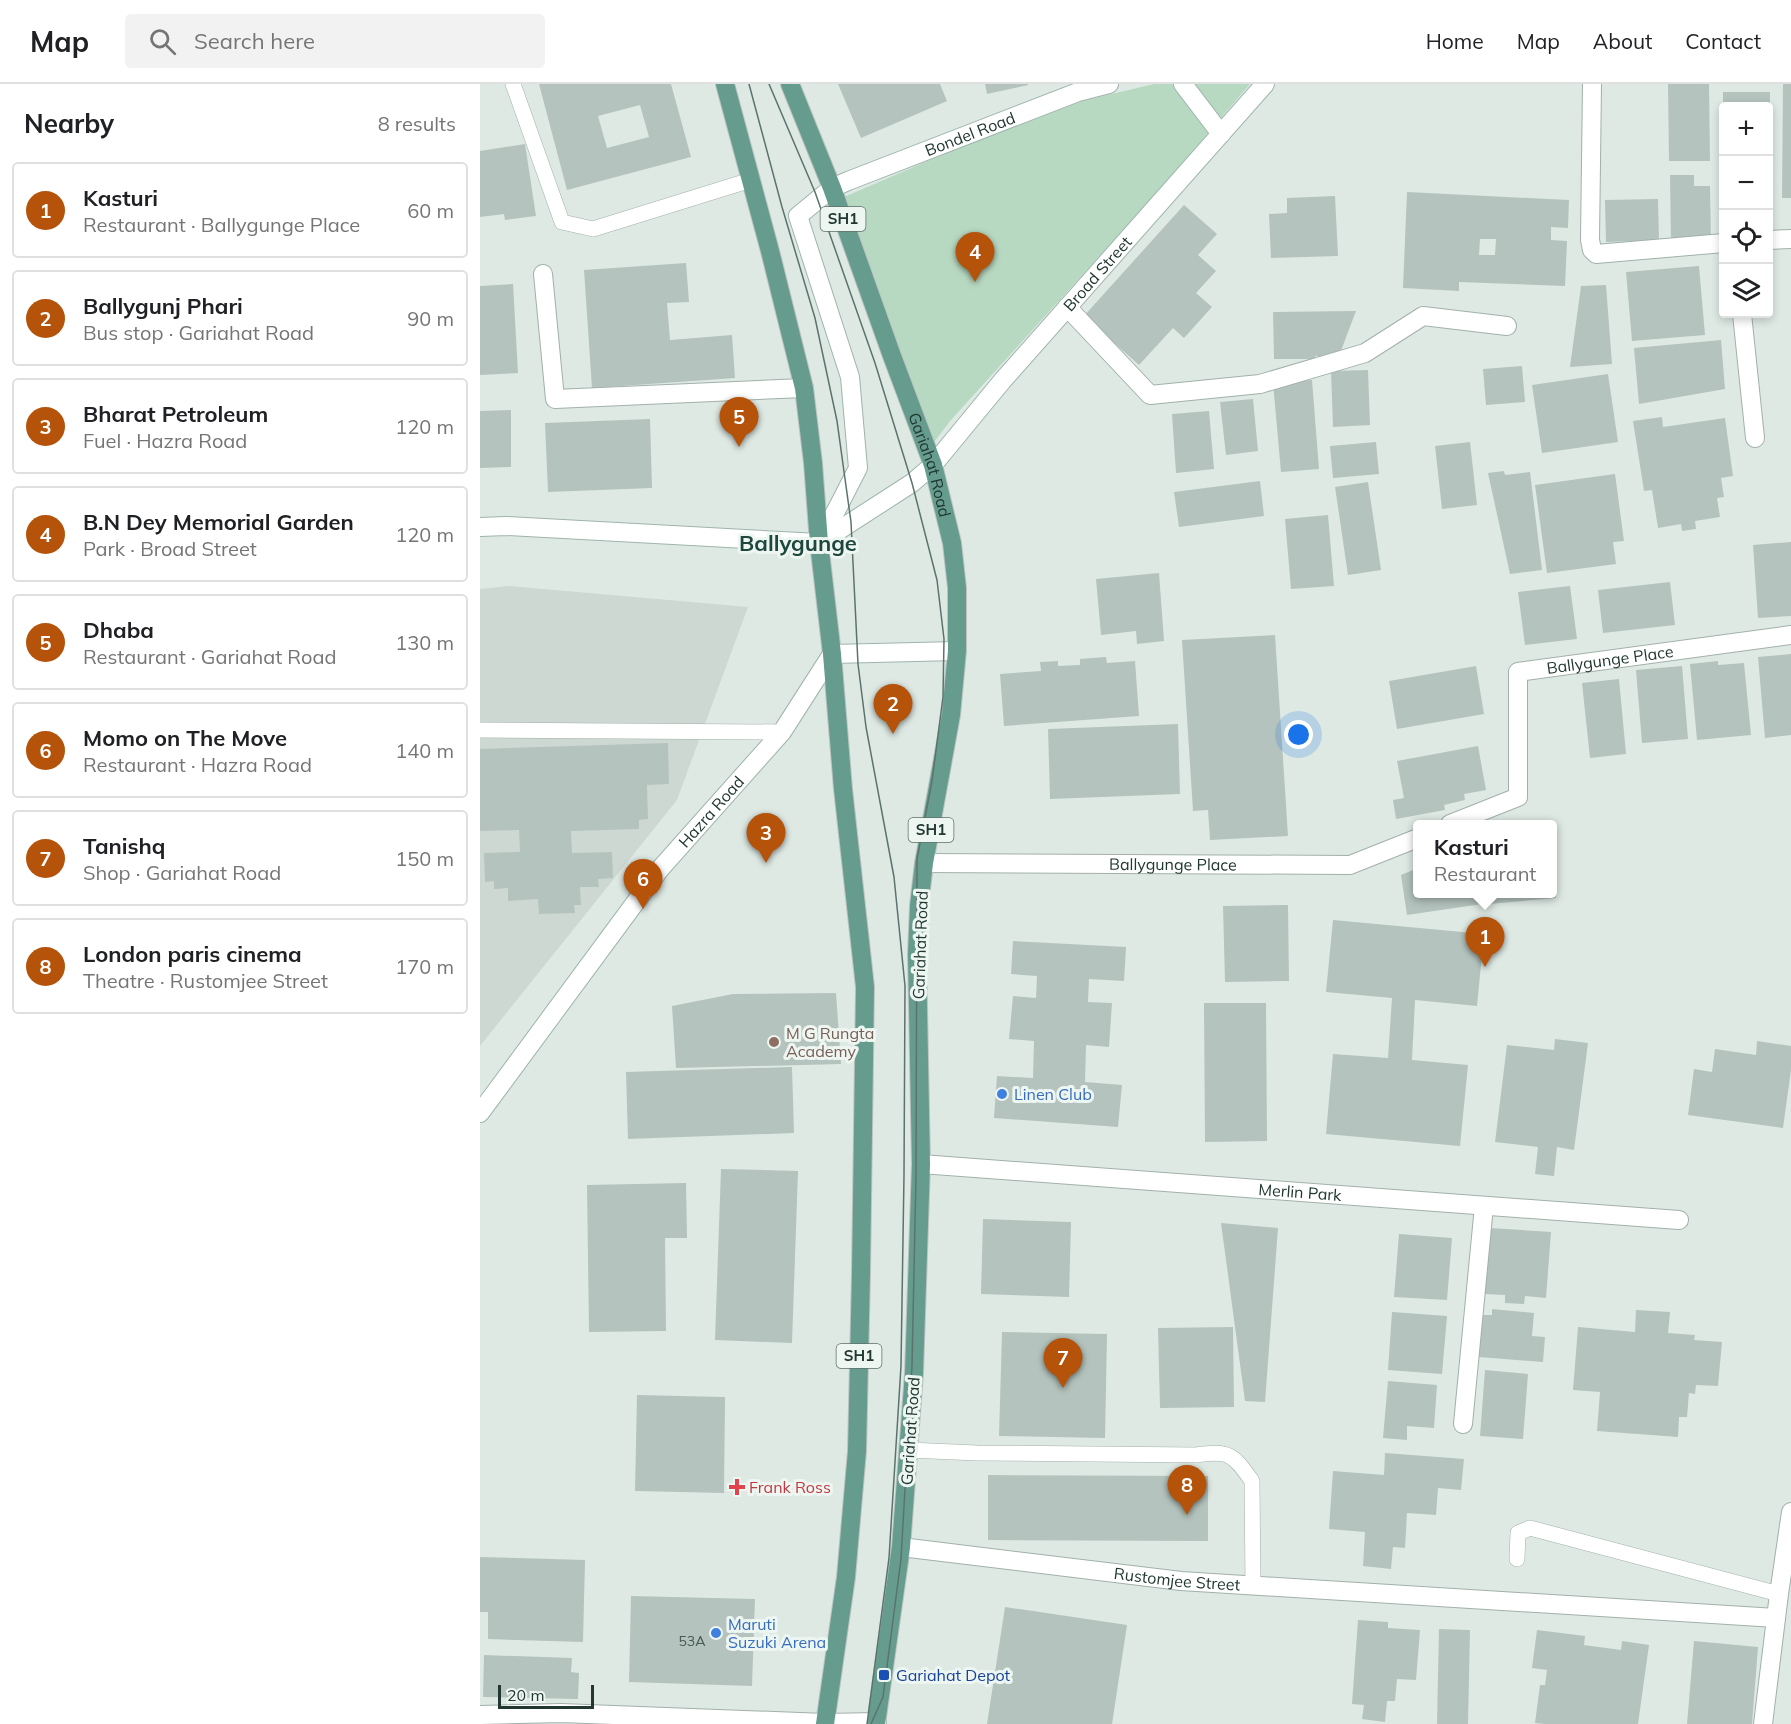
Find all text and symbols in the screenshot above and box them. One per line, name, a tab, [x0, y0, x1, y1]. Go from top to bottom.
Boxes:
search box	[125, 14, 545, 68]
text: Map	[30, 24, 89, 59]
icon: search	[146, 25, 179, 58]
text: Search here	[194, 27, 315, 55]
text: Home	[1426, 28, 1484, 54]
text: Map	[1517, 28, 1560, 54]
text: About	[1593, 28, 1652, 54]
text: Contact	[1685, 28, 1761, 54]
map controls	[1719, 102, 1773, 318]
button: +	[1719, 102, 1773, 156]
text: Nearby	[24, 107, 114, 140]
street label: Bondel Road	[922, 107, 1018, 160]
text: 8 results	[378, 111, 456, 136]
button: −	[1719, 156, 1773, 210]
text: Kasturi	[83, 184, 158, 212]
text: 1	[40, 198, 52, 223]
text: 60 m	[407, 198, 454, 223]
road number: SH1	[820, 207, 866, 231]
button: locate	[1719, 210, 1773, 264]
text: Restaurant · Ballygunge Place	[83, 212, 360, 237]
pin: 4	[956, 232, 994, 282]
street label: Broad Street	[1059, 232, 1136, 315]
button: layers	[1719, 264, 1773, 318]
text: Ballygunj Phari	[83, 292, 243, 320]
text: 2	[40, 306, 52, 331]
text: 90 m	[407, 306, 454, 331]
text: Bus stop · Gariahat Road	[83, 320, 314, 345]
pin: 5	[720, 398, 758, 447]
text: Bharat Petroleum	[83, 400, 268, 428]
street label: Gariahat Road	[904, 410, 955, 519]
text: 3	[40, 414, 52, 439]
text: 120 m	[395, 414, 454, 439]
text: Fuel · Hazra Road	[83, 428, 247, 453]
text: B.N Dey Memorial Garden	[83, 508, 354, 536]
text: 4	[40, 522, 52, 547]
text: 120 m	[395, 522, 454, 547]
district label: Ballygunge	[739, 529, 857, 557]
text: Park · Broad Street	[83, 536, 257, 561]
text: Dhaba	[83, 616, 154, 644]
text: 5	[40, 630, 52, 655]
text: 130 m	[395, 630, 454, 655]
street label: Ballygunge Place	[1545, 641, 1675, 678]
text: Restaurant · Gariahat Road	[83, 644, 336, 669]
pin: 2	[874, 684, 912, 734]
your location	[1284, 720, 1313, 749]
text: Momo on The Move	[83, 724, 287, 752]
text: 6	[40, 738, 52, 763]
text: 140 m	[395, 738, 454, 763]
text: Restaurant · Hazra Road	[83, 752, 312, 777]
street label: Hazra Road	[674, 772, 748, 852]
pin: 3	[746, 814, 786, 863]
road number: SH1	[908, 818, 954, 842]
popup	[1413, 820, 1557, 898]
text: Tanishq	[83, 832, 165, 860]
text: Kasturi	[1434, 833, 1509, 861]
text: 7	[40, 846, 52, 871]
text: 150 m	[395, 846, 454, 871]
street label: Ballygunge Place	[1109, 854, 1237, 874]
text: Shop · Gariahat Road	[83, 860, 281, 885]
pin: 6	[624, 860, 662, 909]
text: Restaurant	[1434, 861, 1536, 886]
street label: Gariahat Road	[908, 890, 932, 1000]
pin: 1	[1466, 918, 1504, 967]
text: London paris cinema	[83, 940, 302, 968]
text: 8	[40, 954, 52, 979]
text: 170 m	[395, 954, 454, 979]
text: Theatre · Rustomjee Street	[83, 968, 328, 993]
place label: M G Rungta Academy	[786, 1023, 874, 1061]
marker: M G Rungta Academy	[767, 1035, 781, 1049]
place label: Linen Club	[1014, 1084, 1092, 1104]
marker: Linen Club	[995, 1087, 1009, 1101]
street label: Merlin Park	[1258, 1179, 1343, 1205]
pin: 7	[1044, 1338, 1082, 1388]
road number: SH1	[836, 1344, 881, 1368]
street label: Gariahat Road	[896, 1376, 924, 1486]
pin: 8	[1168, 1466, 1206, 1515]
place label: Frank Ross	[749, 1477, 831, 1497]
marker: Frank Ross	[730, 1480, 744, 1494]
street label: Rustomjee Street	[1113, 1563, 1241, 1595]
place label: Maruti Suzuki Arena	[728, 1614, 826, 1652]
marker: Maruti Suzuki Arena	[709, 1626, 723, 1640]
house number: 53A	[678, 1632, 706, 1650]
place label: Gariahat Depot	[896, 1665, 1011, 1685]
marker: Gariahat Depot	[877, 1668, 891, 1682]
scale bar	[498, 1682, 594, 1710]
text: 20 m	[507, 1685, 544, 1705]

